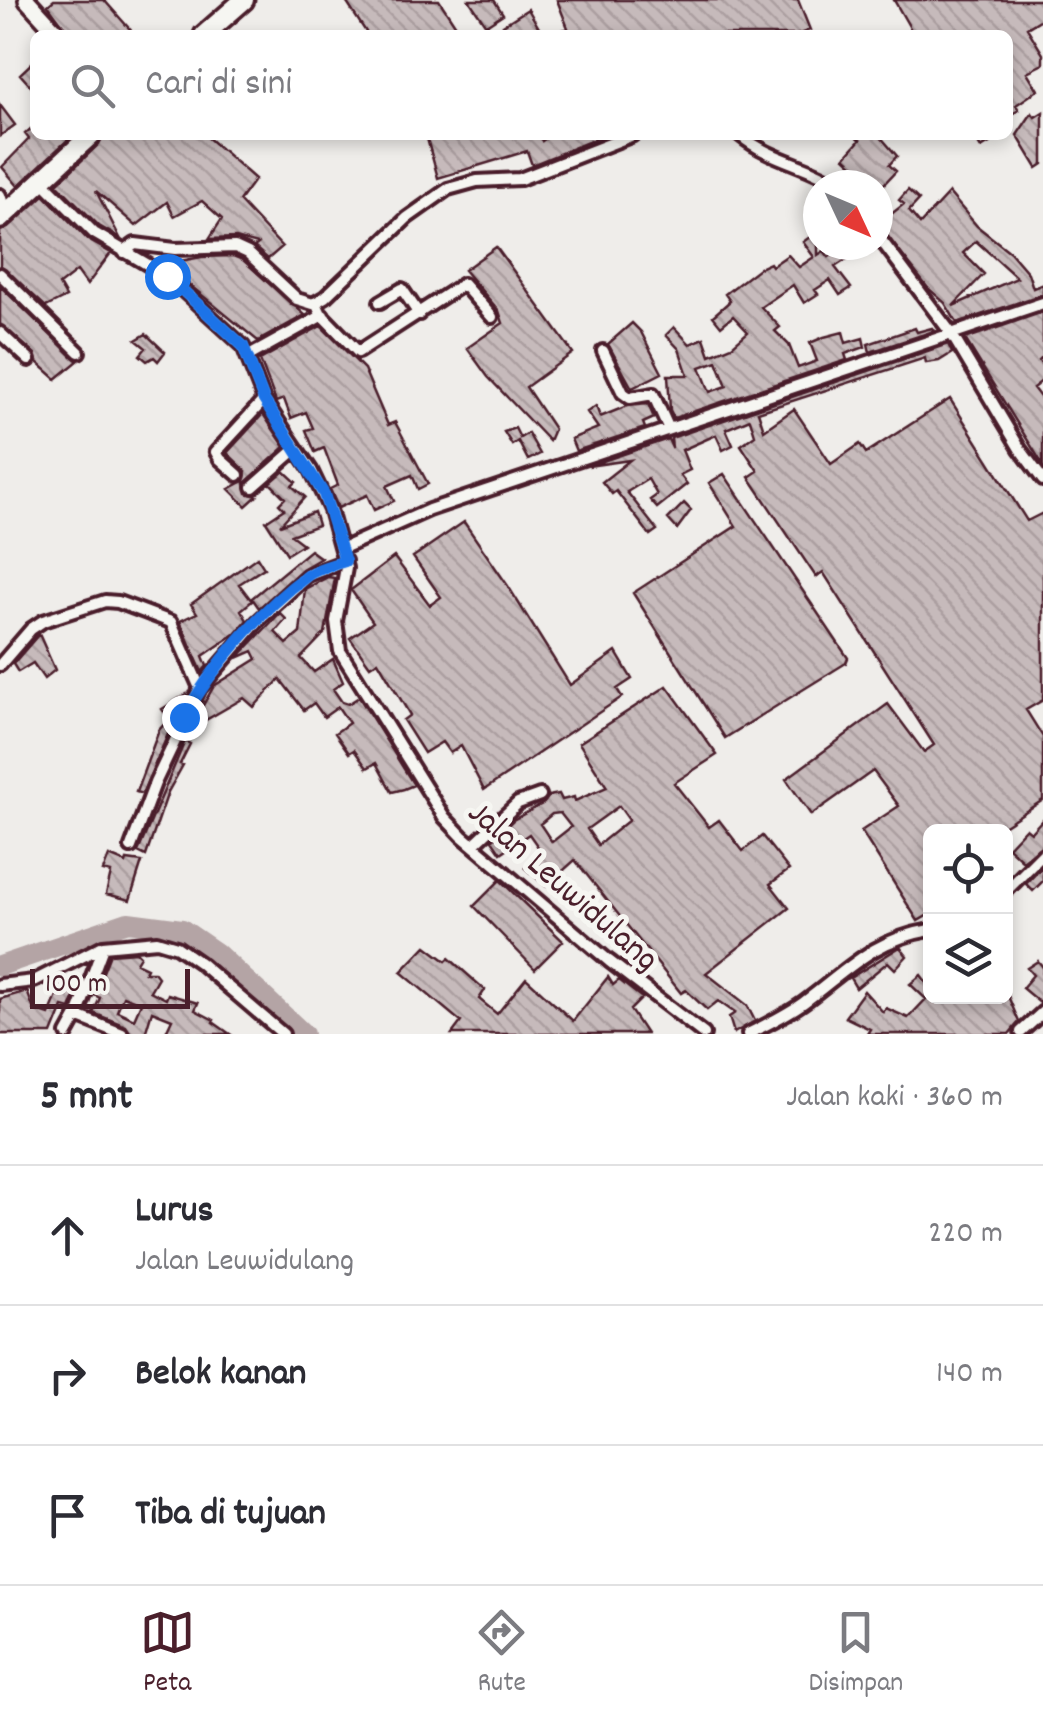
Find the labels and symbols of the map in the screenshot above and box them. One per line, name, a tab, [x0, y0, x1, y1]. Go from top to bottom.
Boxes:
north arrow	[803, 170, 893, 260]
route start	[145, 254, 191, 300]
route end	[162, 695, 208, 741]
street label: Jalan Leuwidulang	[455, 790, 669, 985]
scale bar	[30, 964, 190, 1008]

